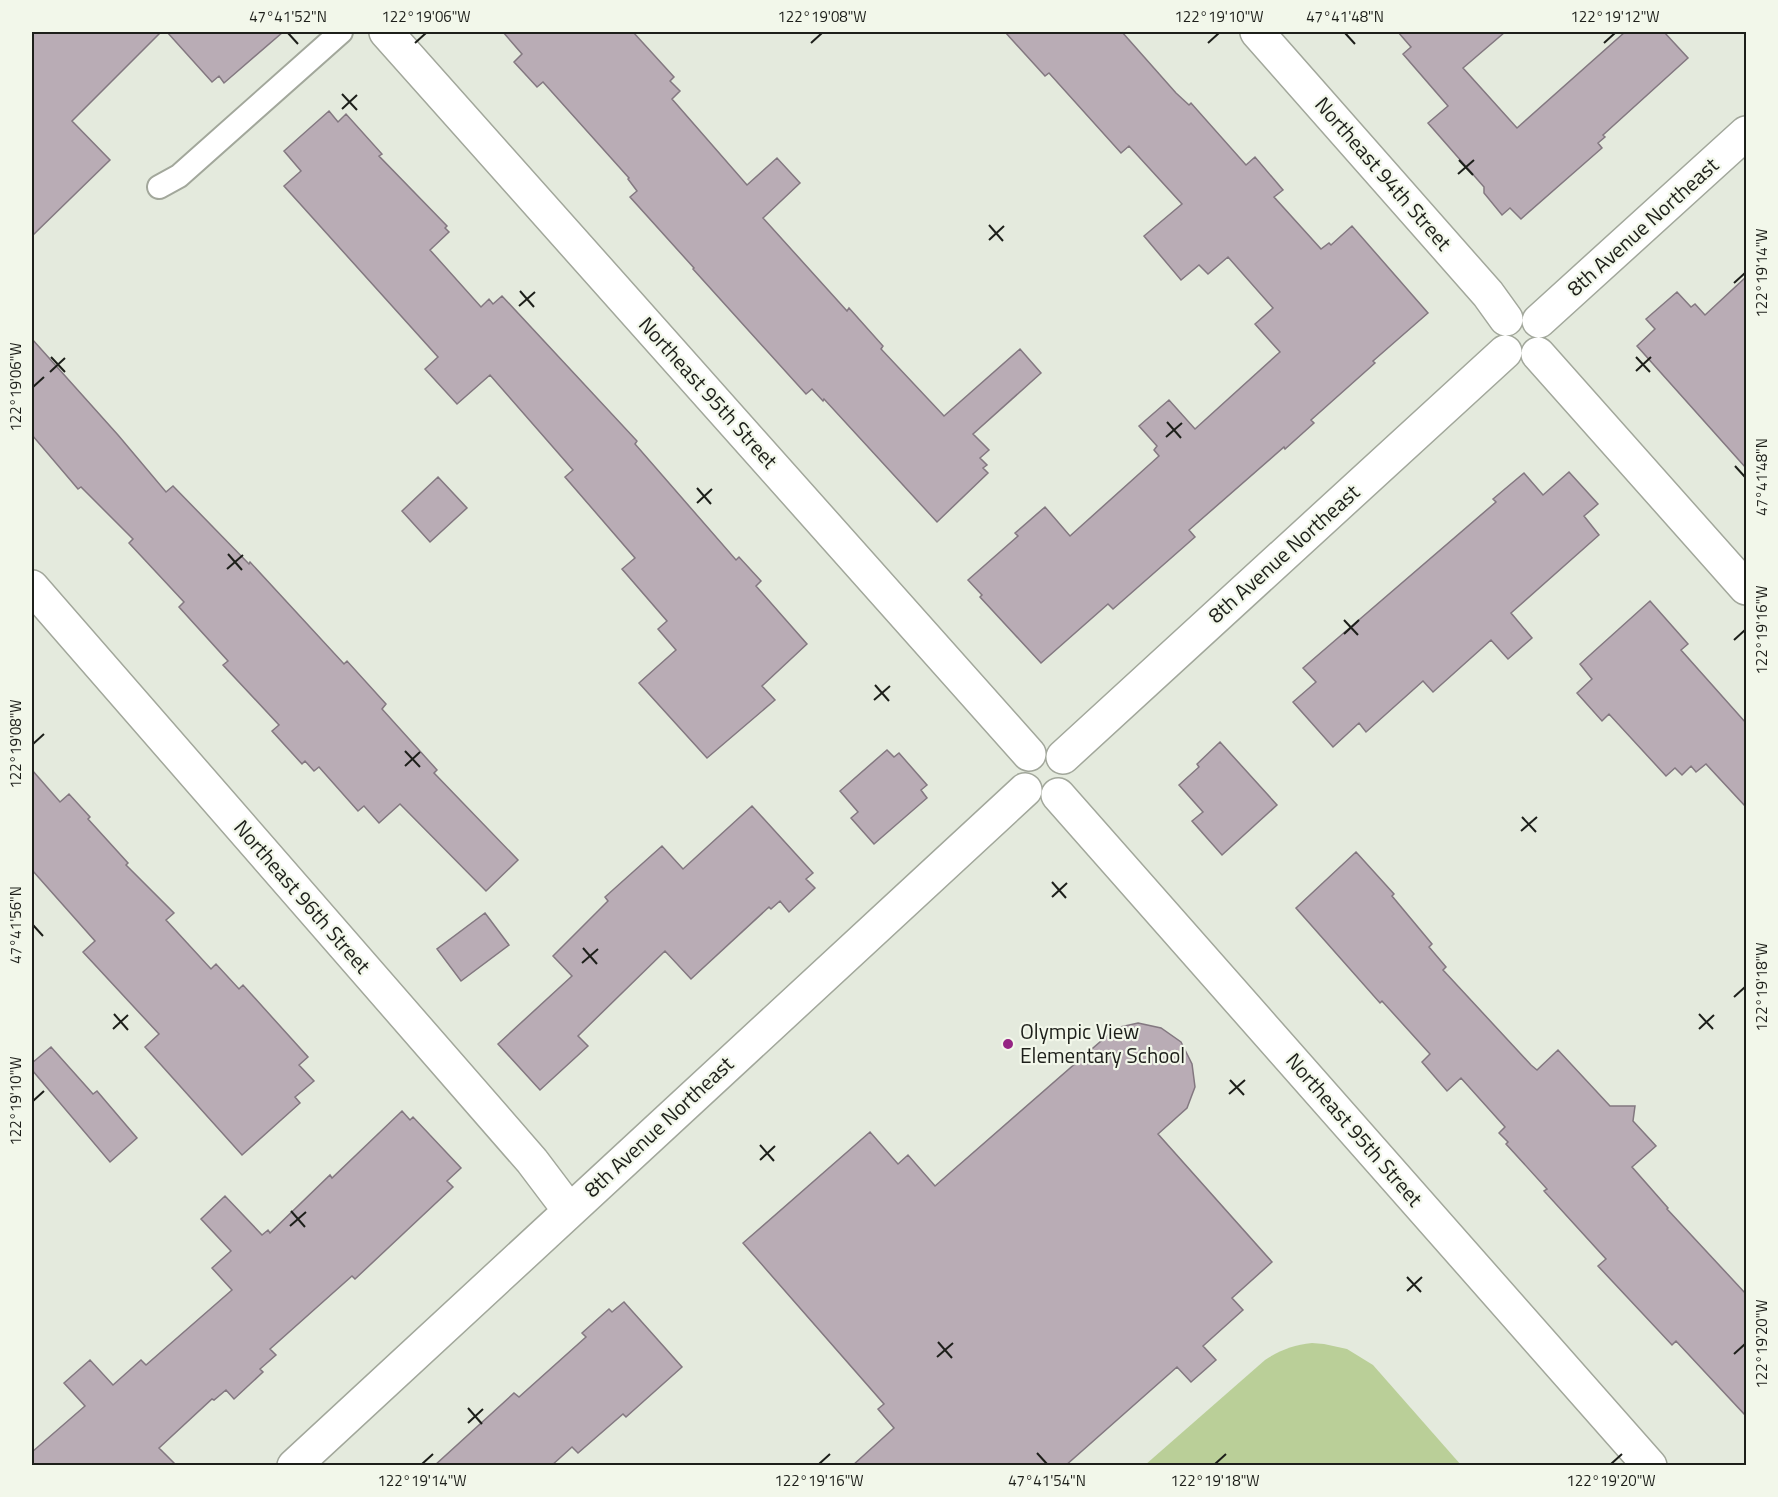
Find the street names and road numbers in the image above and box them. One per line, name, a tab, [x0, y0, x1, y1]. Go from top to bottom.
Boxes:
street label: Northeast 94th Street	[1308, 89, 1460, 258]
street label: 8th Avenue Northeast	[1559, 149, 1726, 303]
street label: Northeast 95th Street	[632, 309, 786, 476]
street label: 8th Avenue Northeast	[1200, 476, 1367, 630]
street label: Northeast 96th Street	[227, 812, 379, 981]
street label: Northeast 95th Street	[1279, 1045, 1431, 1214]
street label: 8th Avenue Northeast	[576, 1048, 741, 1204]

